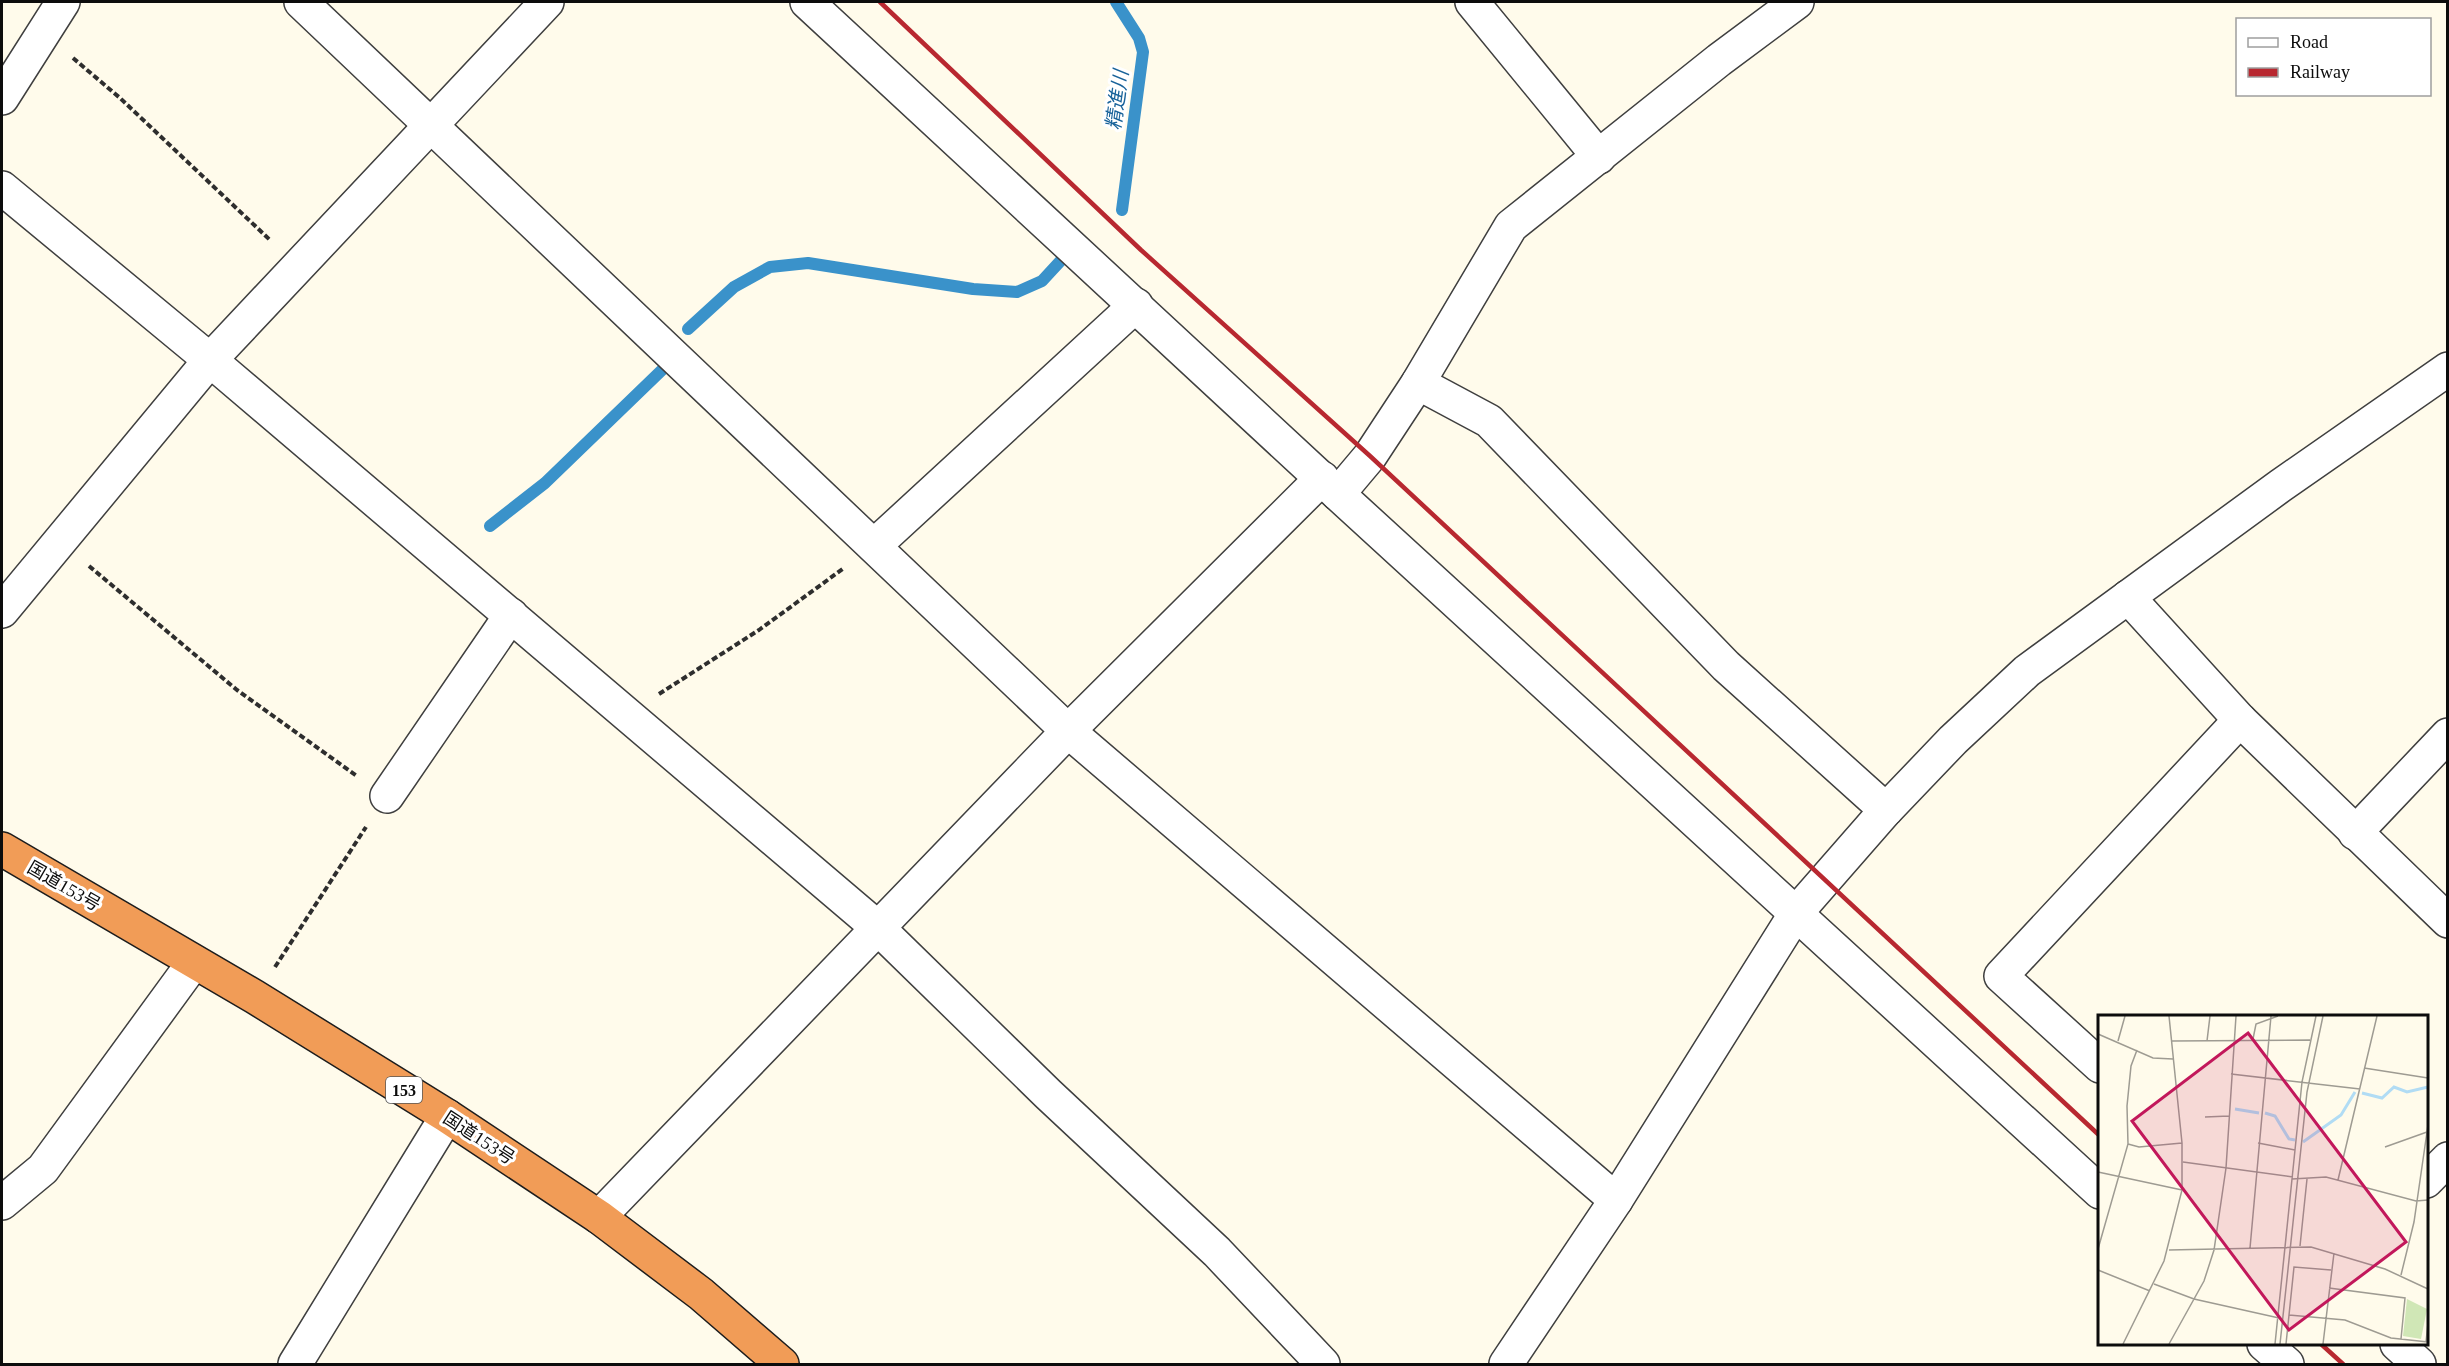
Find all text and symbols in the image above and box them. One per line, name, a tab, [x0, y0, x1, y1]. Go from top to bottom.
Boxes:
legend	[2236, 18, 2431, 96]
text: Road	[2290, 32, 2328, 52]
text: Railway	[2290, 62, 2350, 82]
water label: 精進川	[1102, 67, 1132, 131]
street label: 国道153号	[24, 857, 104, 915]
inset map	[2098, 1015, 2428, 1345]
road number: 153	[386, 1077, 422, 1103]
street label: 国道153号	[440, 1108, 518, 1168]

